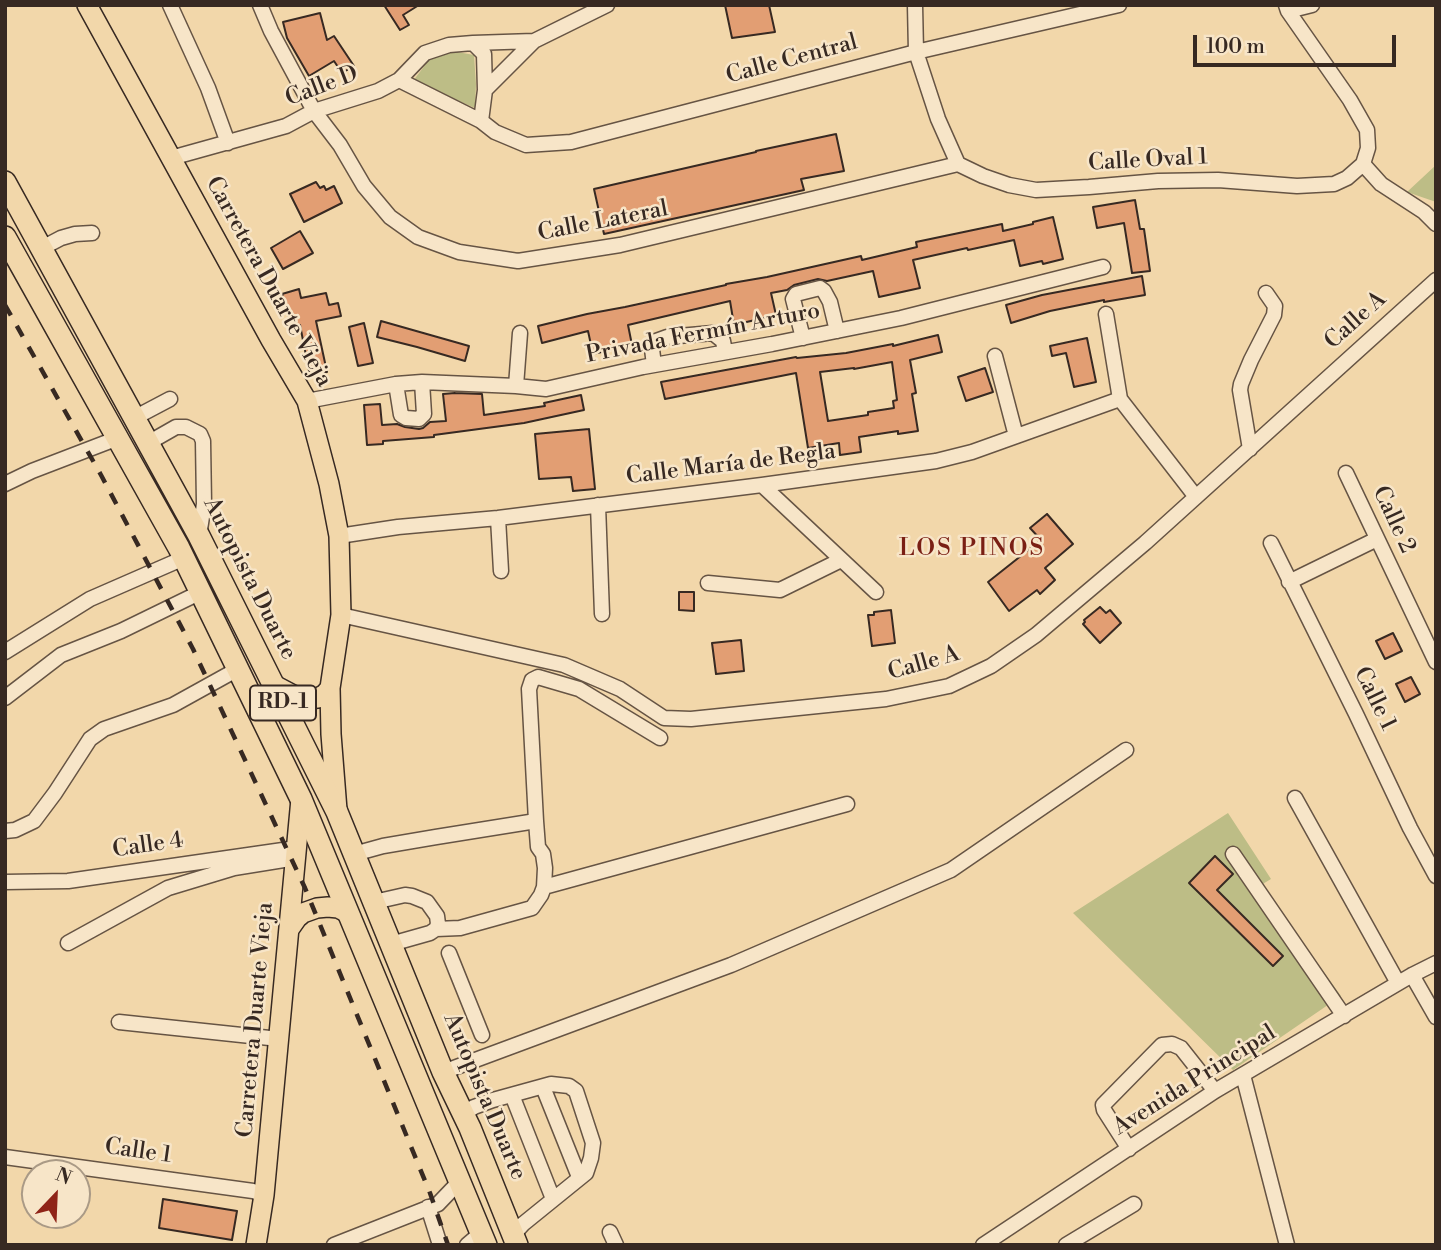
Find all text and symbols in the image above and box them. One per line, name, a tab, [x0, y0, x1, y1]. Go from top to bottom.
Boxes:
scale bar	[1196, 21, 1399, 65]
street label: Calle Central	[723, 29, 861, 91]
text: 100 m	[1206, 34, 1265, 60]
street label: Calle D	[282, 61, 362, 113]
street label: Calle Oval 1	[1087, 144, 1209, 178]
street label: Carretera Duarte Vieja	[199, 172, 337, 392]
street label: Calle Lateral	[536, 196, 670, 248]
street label: Calle A	[1320, 286, 1392, 356]
street label: Privada Fermín Arturo	[583, 298, 823, 370]
street label: Calle María de Regla	[625, 438, 837, 492]
street label: Calle 2	[1366, 482, 1420, 558]
street label: Autopista Duarte	[196, 493, 302, 665]
district label: LOS PINOS	[900, 535, 1044, 563]
street label: Calle A	[885, 641, 963, 687]
street label: Calle 1	[1347, 663, 1401, 735]
road number: RD-1	[250, 686, 316, 720]
street label: Calle 4	[111, 827, 185, 865]
street label: Carretera Duarte Vieja	[232, 901, 280, 1139]
street label: Autopista Duarte	[436, 1010, 532, 1184]
street label: Avenida Principal	[1109, 1020, 1281, 1142]
street label: Calle 1	[103, 1134, 173, 1170]
north arrow	[21, 1159, 91, 1229]
text: N	[52, 1163, 75, 1190]

